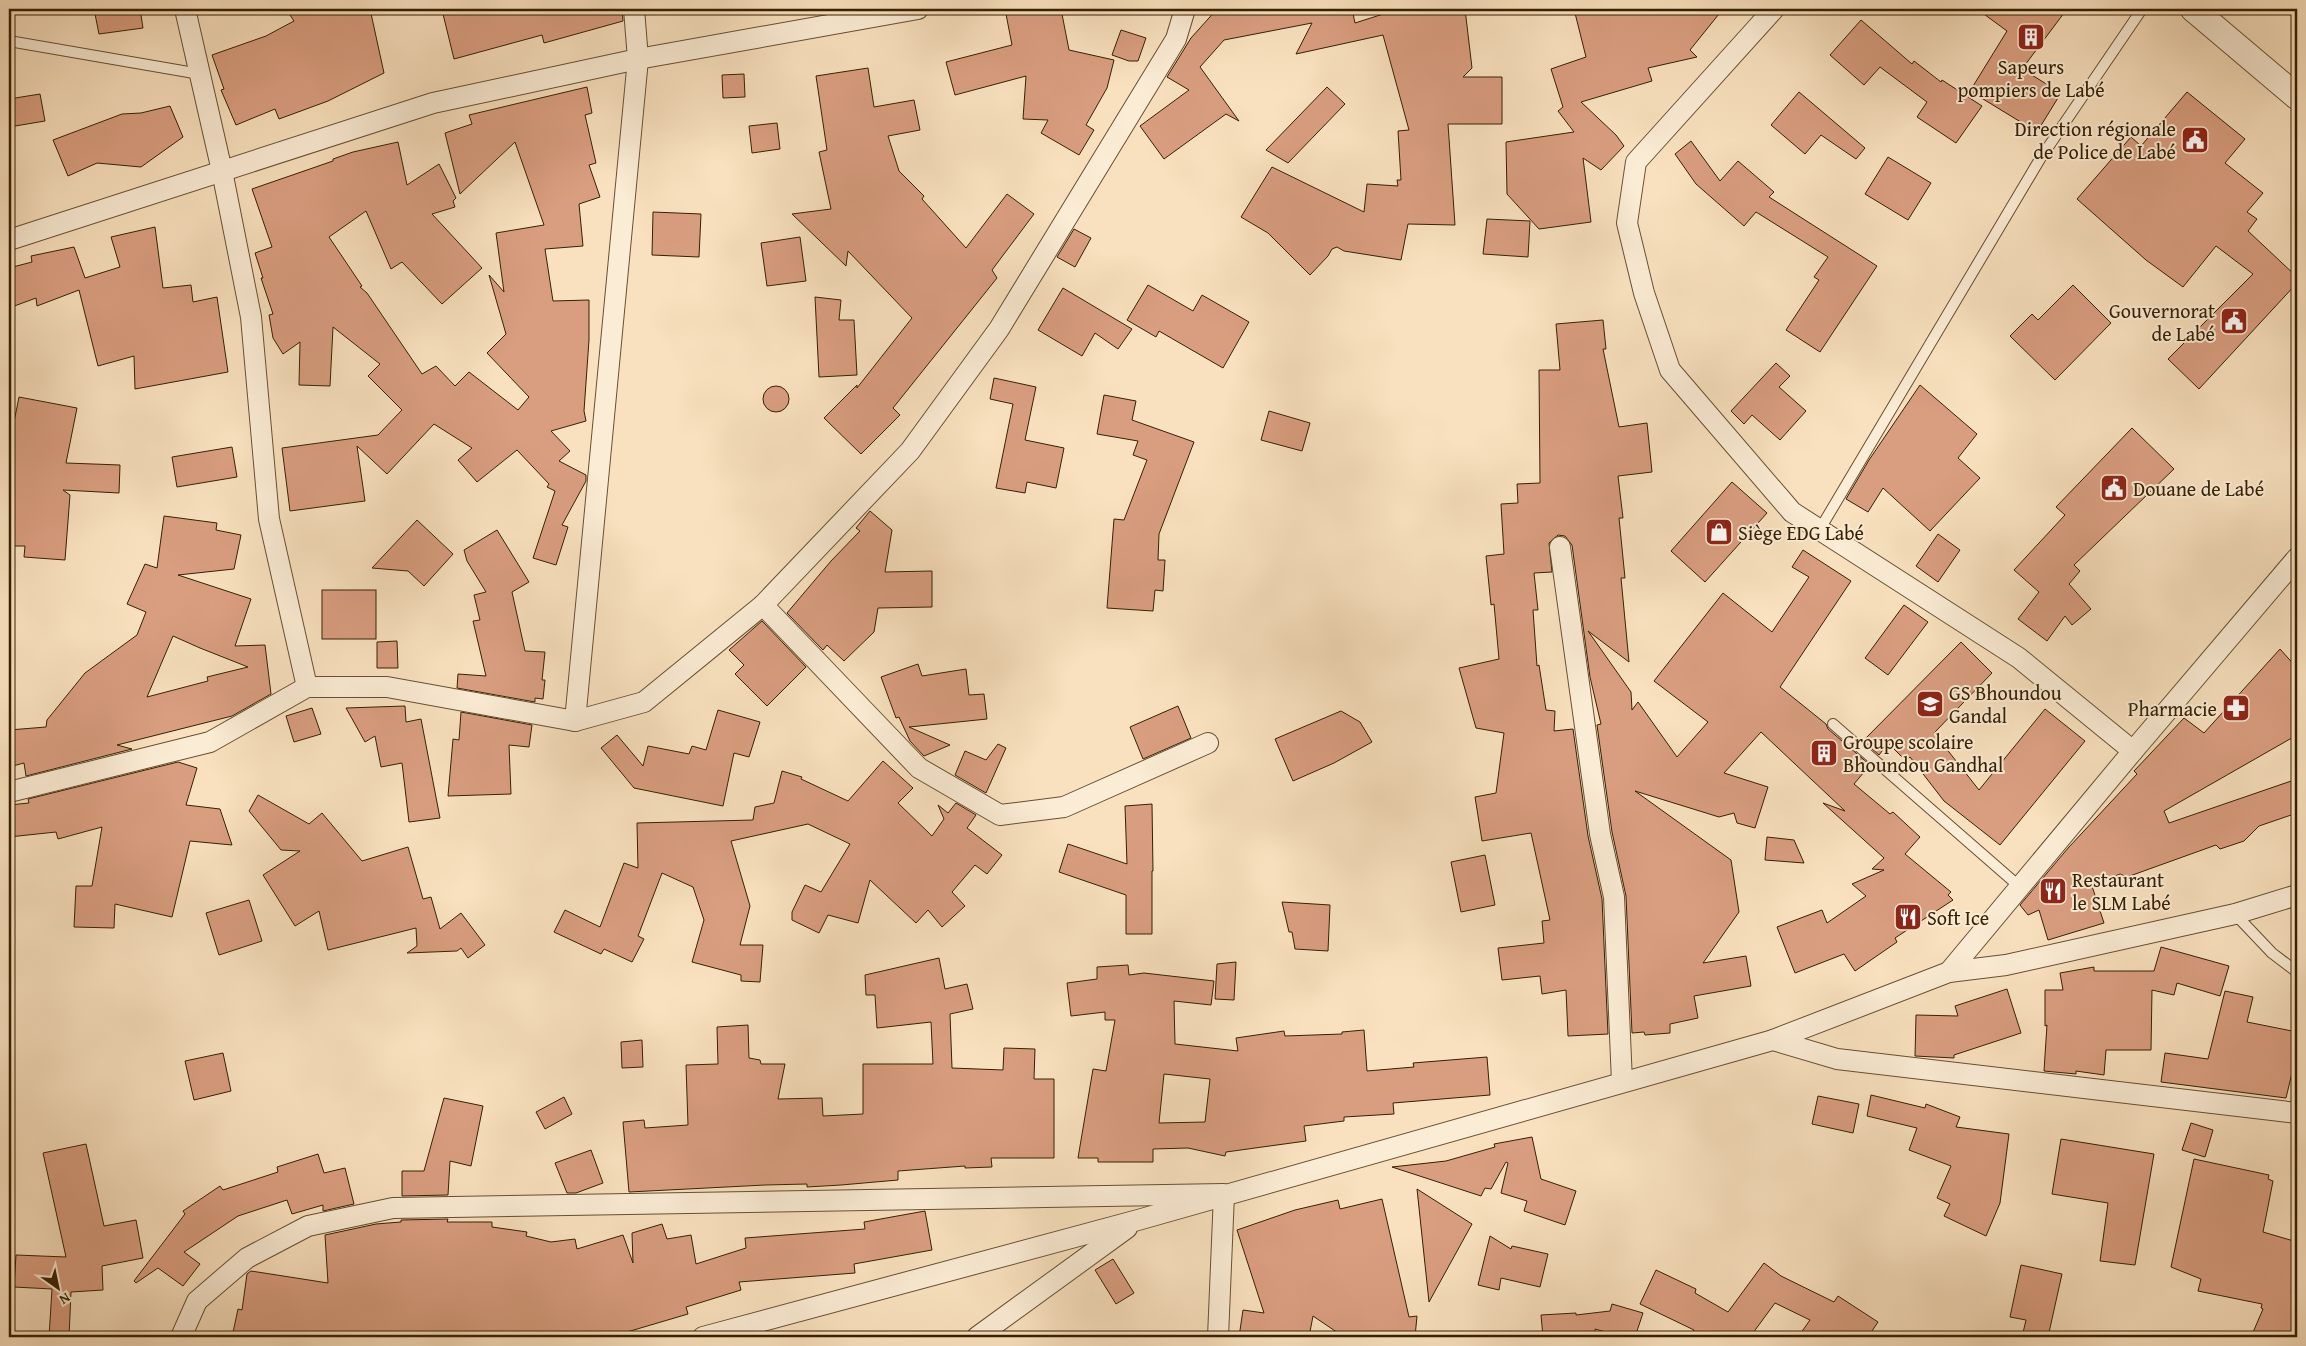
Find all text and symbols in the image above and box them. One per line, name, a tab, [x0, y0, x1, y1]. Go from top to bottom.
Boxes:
building icon: Sapeurs pompiers de Labé	[2016, 22, 2046, 52]
place label: Sapeurs pompiers de Labé	[1957, 52, 2105, 104]
place label: Direction régionale de Police de Labé	[2014, 114, 2176, 166]
public building icon: Direction régionale de Police de Labé	[2180, 125, 2210, 155]
place label: Gouvernorat de Labé	[2109, 296, 2215, 348]
public building icon: Gouvernorat de Labé	[2219, 306, 2249, 336]
public building icon: Douane de Labé	[2099, 473, 2129, 503]
place label: Douane de Labé	[2133, 474, 2264, 503]
shop icon: Siège EDG Labé	[1704, 517, 1734, 547]
place label: Siège EDG Labé	[1738, 518, 1864, 547]
place label: GS Bhoundou Gandal	[1949, 678, 2062, 730]
school or university icon: GS Bhoundou Gandal	[1915, 689, 1945, 719]
pharmacy icon: Pharmacie	[2221, 693, 2251, 723]
place label: Pharmacie	[2128, 694, 2217, 723]
place label: Groupe scolaire Bhoundou Gandhal	[1843, 727, 2004, 779]
building icon: Groupe scolaire Bhoundou Gandhal	[1809, 738, 1839, 768]
place label: Restaurant le SLM Labé	[2072, 865, 2171, 917]
restaurant icon: Restaurant le SLM Labé	[2038, 876, 2068, 906]
restaurant icon: Soft Ice	[1893, 902, 1923, 932]
place label: Soft Ice	[1927, 903, 1989, 932]
north arrow	[32, 1264, 82, 1314]
text: N	[55, 1288, 74, 1310]

